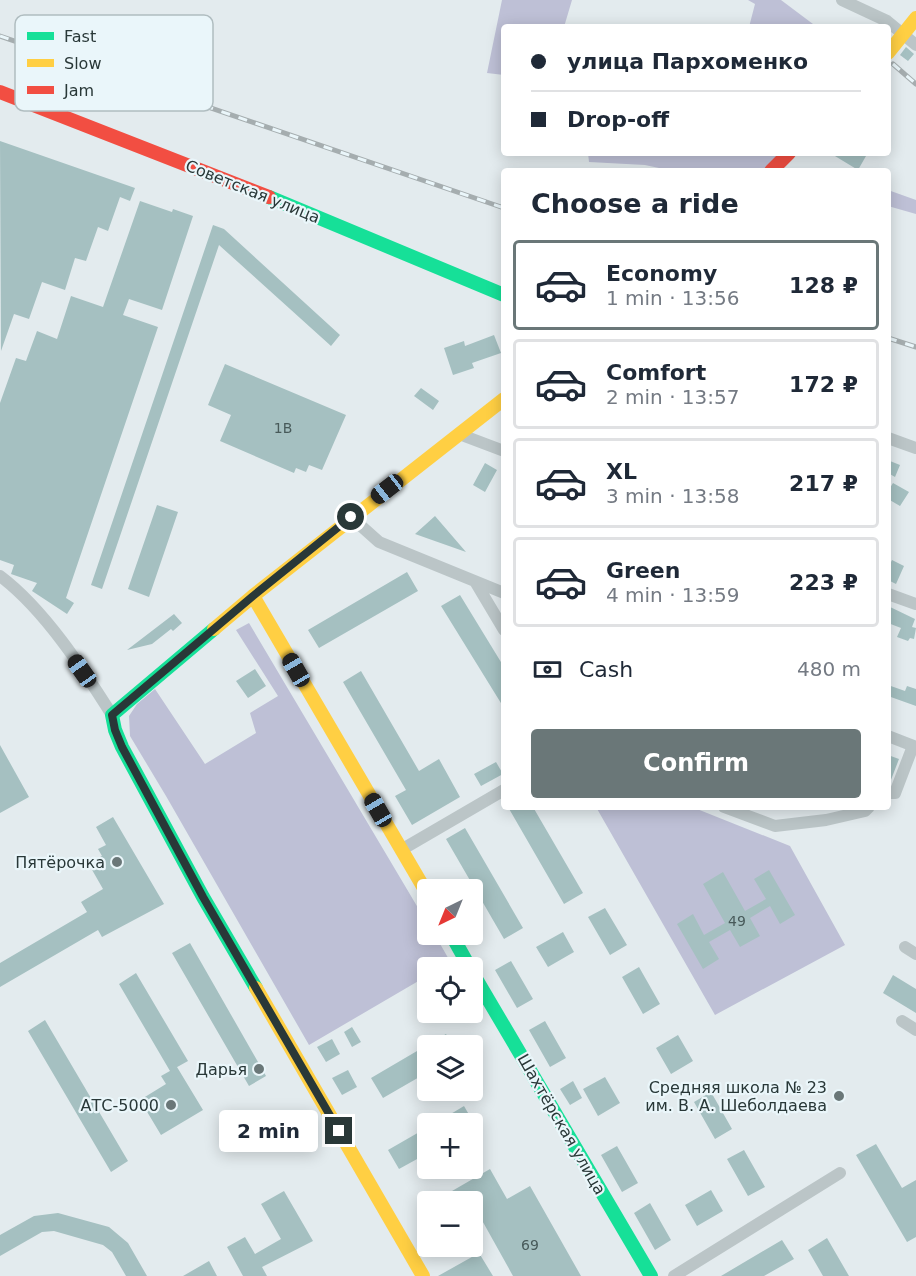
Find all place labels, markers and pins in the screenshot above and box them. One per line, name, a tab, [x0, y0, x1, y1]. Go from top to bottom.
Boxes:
place label: Пятёрочка	[15, 853, 105, 872]
marker: Пятёрочка	[110, 855, 124, 869]
place label: Дарья	[195, 1060, 247, 1079]
marker: Дарья	[252, 1062, 266, 1076]
place label: Средняя школа № 23 им. В. А. Шеболдаева	[645, 1078, 827, 1115]
marker: Средняя школа № 23 им. В. А. Шеболдаева	[832, 1089, 846, 1103]
place label: АТС-5000	[81, 1096, 159, 1115]
marker: АТС-5000	[164, 1098, 178, 1112]

